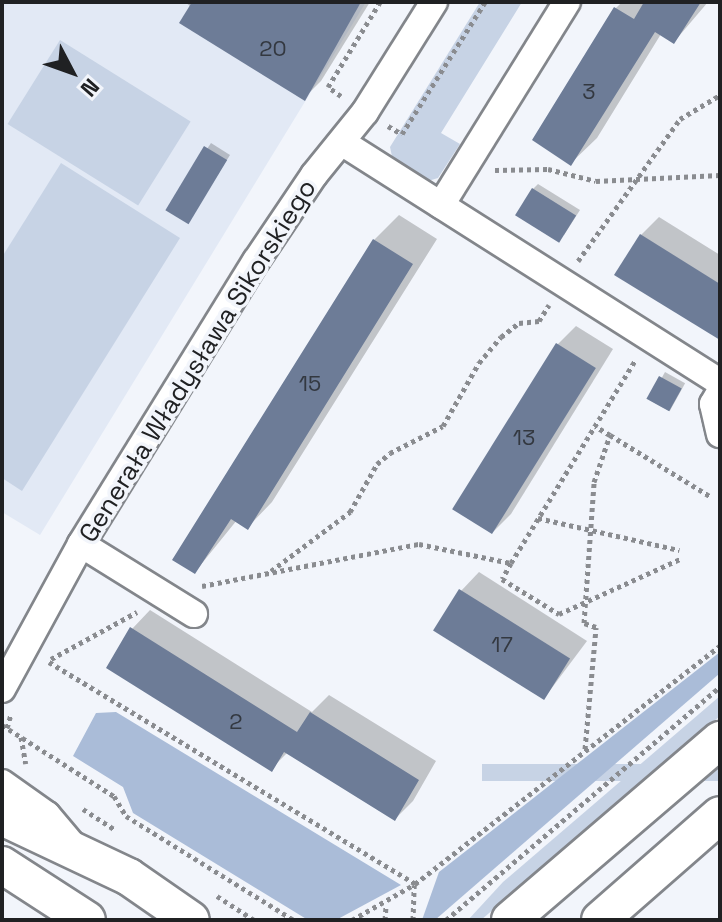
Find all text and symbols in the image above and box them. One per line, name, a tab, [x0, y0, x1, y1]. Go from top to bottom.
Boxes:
north arrow	[32, 32, 112, 112]
house number: 20	[259, 36, 287, 62]
text: N	[75, 73, 106, 102]
house number: 3	[582, 79, 596, 105]
street label: Generała Władysława Sikorskiego	[73, 174, 323, 548]
house number: 15	[299, 371, 321, 397]
house number: 13	[513, 425, 535, 451]
house number: 17	[491, 632, 513, 658]
house number: 2	[229, 709, 243, 735]

